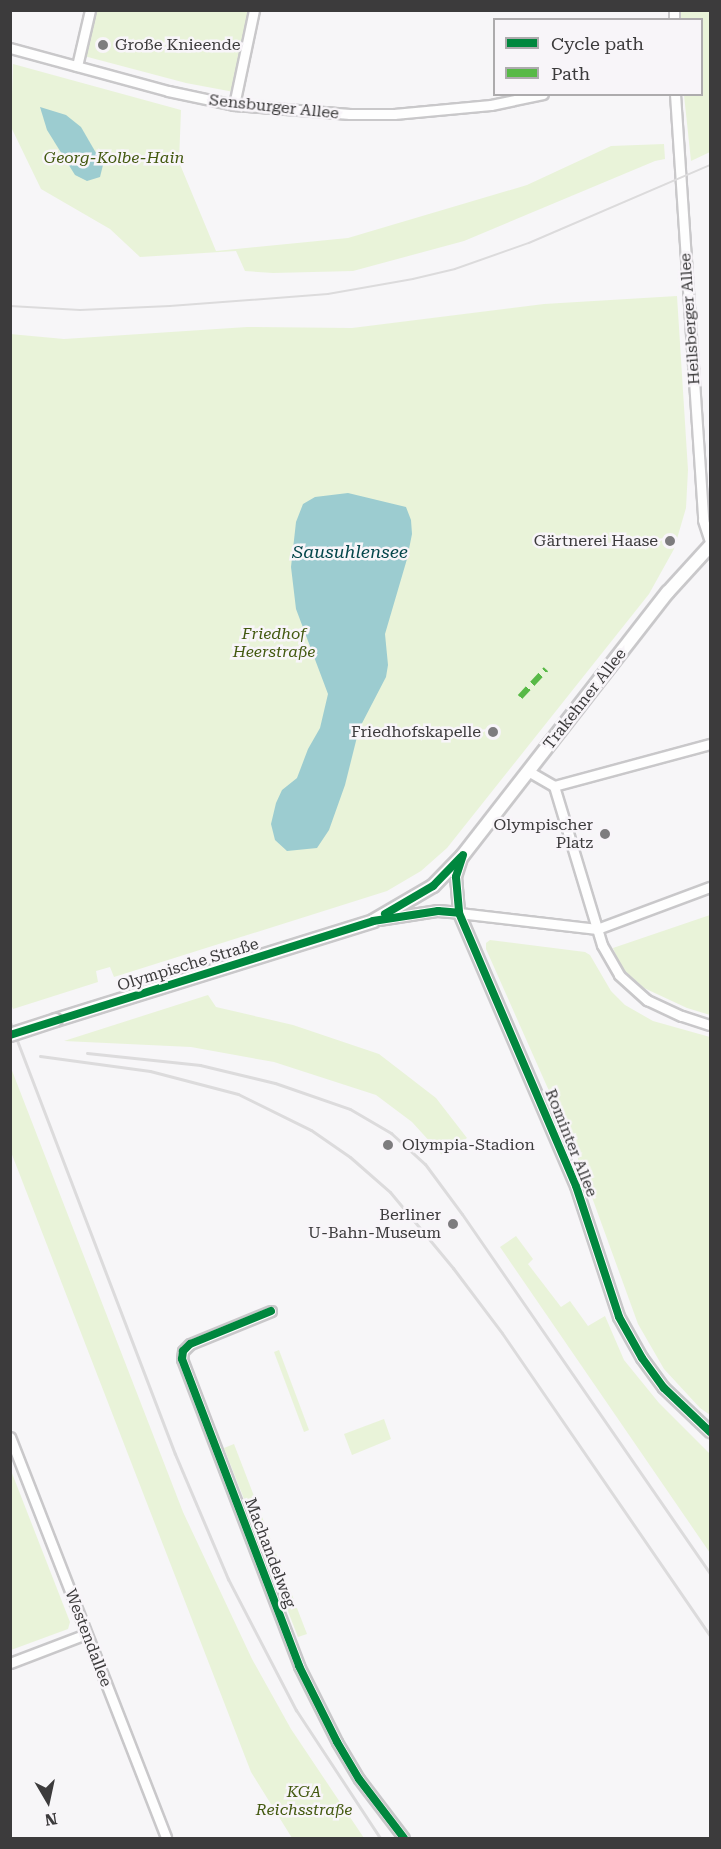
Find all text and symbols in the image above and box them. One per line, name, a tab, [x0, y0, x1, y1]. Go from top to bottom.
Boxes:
legend	[493, 18, 703, 96]
text: Cycle path	[551, 33, 644, 54]
place label: Große Knieende	[115, 35, 241, 55]
marker: Große Knieende	[96, 38, 110, 52]
text: Path	[551, 63, 590, 84]
street label: Sensburger Allee	[208, 91, 340, 123]
park label: Georg-Kolbe-Hain	[44, 148, 184, 168]
street label: Heilsberger Allee	[676, 252, 704, 386]
place label: Gärtnerei Haase	[534, 531, 658, 551]
marker: Gärtnerei Haase	[663, 534, 677, 548]
water label: Sausuhlensee	[292, 541, 408, 563]
park label: Friedhof Heerstraße	[233, 624, 315, 662]
street label: Trakehner Allee	[540, 645, 630, 753]
place label: Friedhofskapelle	[351, 722, 481, 742]
marker: Friedhofskapelle	[486, 725, 500, 739]
place label: Olympischer Platz	[493, 815, 593, 853]
marker: Olympischer Platz	[598, 827, 612, 841]
street label: Olympische Straße	[115, 934, 261, 996]
street label: Rominter Allee	[541, 1086, 601, 1200]
place label: Olympia-Stadion	[402, 1135, 535, 1155]
marker: Olympia-Stadion	[379, 1136, 397, 1154]
place label: Berliner U-Bahn-Museum	[308, 1205, 441, 1243]
marker: Berliner U-Bahn-Museum	[446, 1217, 460, 1231]
street label: Machandelweg	[240, 1495, 300, 1611]
street label: Westendallee	[61, 1586, 115, 1690]
north arrow	[18, 1771, 78, 1831]
park label: KGA Reichsstraße	[256, 1782, 352, 1820]
text: N	[43, 1809, 58, 1830]

